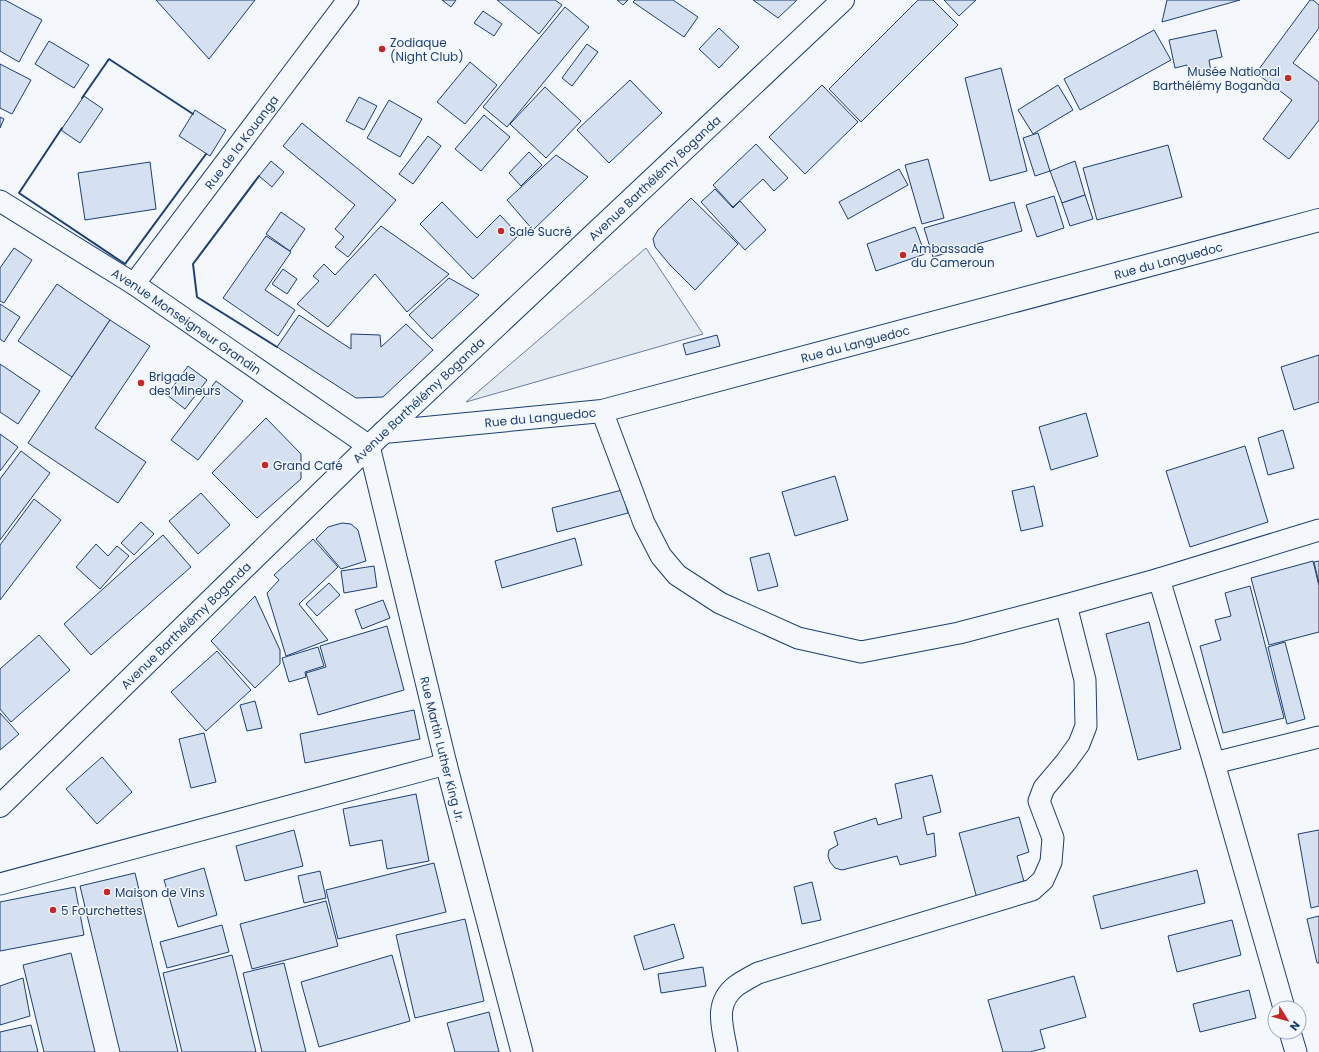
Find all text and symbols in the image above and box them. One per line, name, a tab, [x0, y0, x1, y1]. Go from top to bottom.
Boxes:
place label: Zodiaque (Night Club)	[390, 34, 464, 65]
marker: Zodiaque (Night Club)	[377, 44, 387, 54]
place label: Musée National Barthélémy Boganda	[1153, 63, 1280, 94]
marker: Musée National Barthélémy Boganda	[1283, 73, 1293, 83]
street label: Rue de la Kouanga	[200, 91, 282, 192]
street label: Avenue Barthélémy Boganda	[584, 111, 724, 244]
place label: Salé Sucré	[509, 223, 572, 240]
marker: Salé Sucré	[496, 226, 506, 236]
street label: Rue du Languedoc	[1112, 238, 1225, 283]
place label: Ambassade du Cameroun	[911, 240, 995, 271]
marker: Ambassade du Cameroun	[898, 250, 908, 260]
street label: Avenue Monseigneur Grandin	[109, 264, 265, 378]
street label: Rue du Languedoc	[799, 321, 911, 366]
street label: Avenue Barthélémy Boganda	[348, 333, 488, 466]
place label: Brigade des Mineurs	[149, 368, 221, 399]
marker: Brigade des Mineurs	[136, 378, 146, 388]
street label: Rue du Languedoc	[484, 403, 597, 431]
place label: Grand Café	[273, 457, 343, 474]
marker: Grand Café	[260, 460, 270, 470]
street label: Avenue Barthélémy Boganda	[117, 558, 254, 693]
street label: Rue Martin Luther King Jr.	[417, 675, 469, 824]
place label: Maison de Vins	[115, 884, 205, 901]
marker: Maison de Vins	[102, 887, 112, 897]
place label: 5 Fourchettes	[61, 902, 142, 919]
marker: 5 Fourchettes	[48, 905, 58, 915]
north arrow	[1267, 1000, 1307, 1040]
text: N	[1286, 1018, 1304, 1034]

